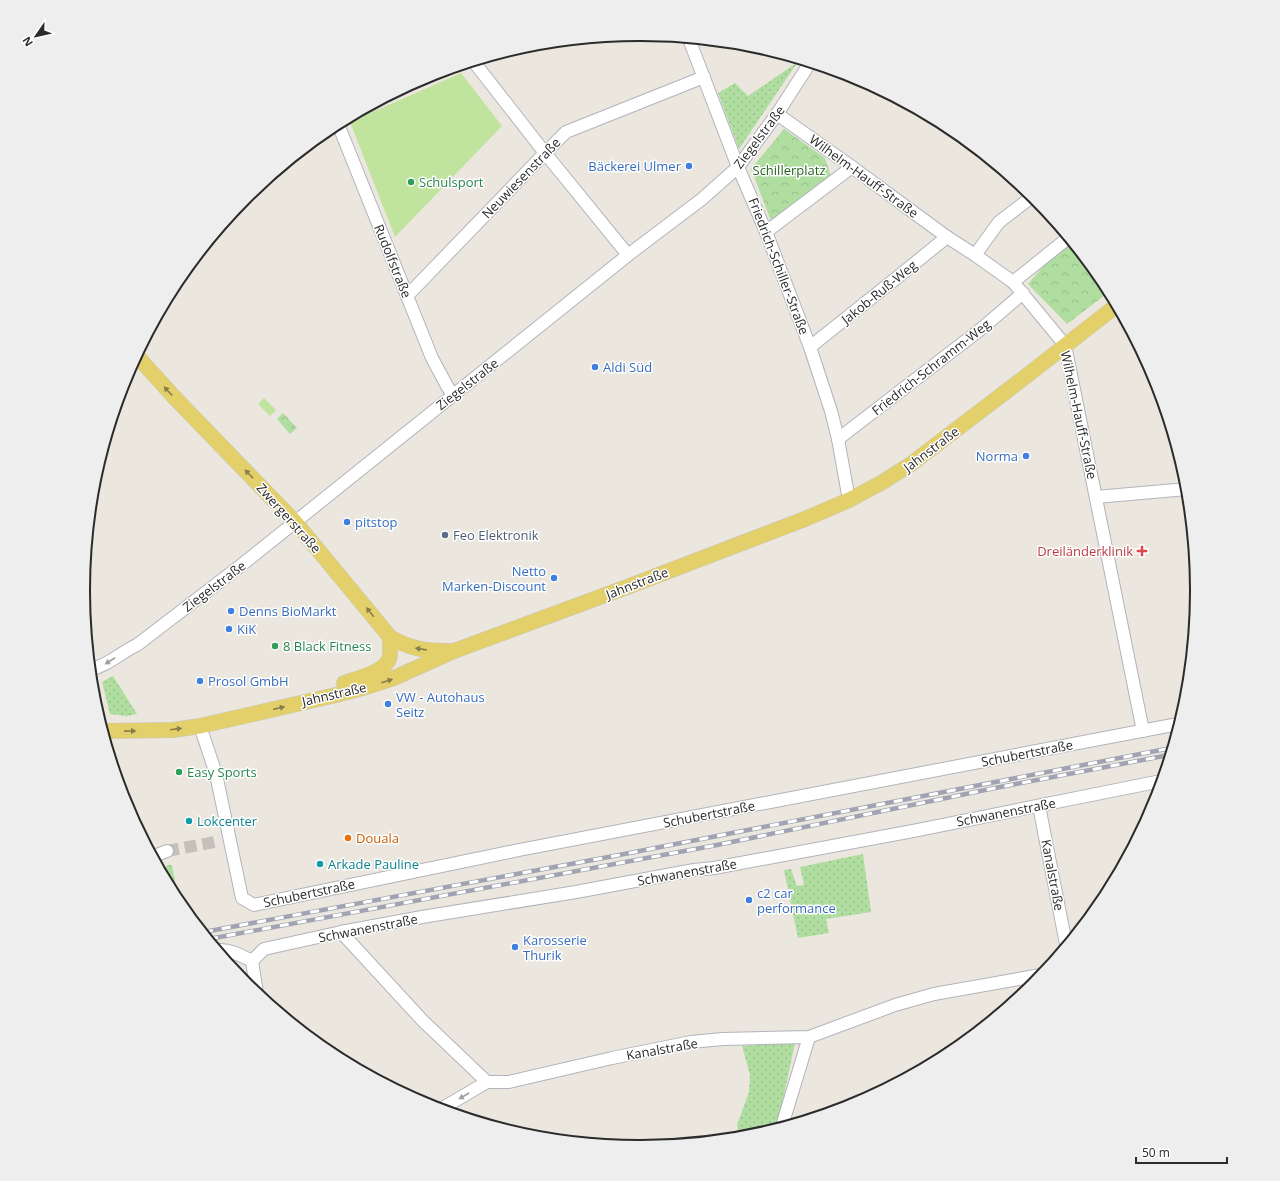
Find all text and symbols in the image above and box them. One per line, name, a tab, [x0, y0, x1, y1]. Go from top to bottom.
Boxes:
north arrow	[16, 16, 56, 56]
text: N	[19, 34, 36, 50]
street label: Ziegelstraße	[729, 102, 789, 172]
street label: Wilhelm-Hauff-Straße	[806, 130, 922, 222]
street label: Neuwiesenstraße	[478, 134, 564, 222]
place label: Bäckerei Ulmer	[588, 157, 682, 175]
marker: Bäckerei Ulmer	[684, 161, 694, 171]
park label: Schillerplatz	[753, 161, 825, 179]
place label: Schulsport	[419, 173, 484, 191]
marker: Schulsport	[406, 177, 416, 187]
street label: Friedrich-Schiller-Straße	[745, 195, 813, 337]
street label: Rudolfstraße	[370, 221, 416, 301]
street label: Jakob-Ruß-Weg	[836, 256, 920, 329]
street label: Friedrich-Schramm-Weg	[868, 315, 994, 419]
street label: Wilhelm-Hauff-Straße	[1057, 349, 1101, 481]
street label: Ziegelstraße	[432, 354, 502, 414]
place label: Aldi Süd	[603, 358, 652, 376]
marker: Aldi Süd	[590, 362, 600, 372]
one-way arrow	[163, 386, 173, 396]
street label: Jahnstraße	[898, 422, 963, 477]
place label: Norma	[976, 447, 1018, 465]
marker: Norma	[1021, 451, 1031, 461]
one-way arrow	[244, 469, 254, 479]
street label: Zwergerstraße	[253, 479, 325, 557]
place label: pitstop	[355, 513, 398, 531]
marker: pitstop	[342, 517, 352, 527]
place label: Feo Elektronik	[453, 526, 539, 544]
marker: Feo Elektronik	[440, 530, 450, 540]
place label: Dreiländerklinik	[1037, 542, 1133, 560]
marker: Dreiländerklinik	[1136, 545, 1148, 557]
street label: Ziegelstraße	[179, 556, 249, 616]
place label: Netto Marken-Discount	[442, 562, 546, 595]
street label: Jahnstraße	[601, 563, 671, 604]
marker: Netto Marken-Discount	[549, 573, 559, 583]
place label: Denns BioMarkt	[239, 602, 337, 620]
marker: Denns BioMarkt	[226, 606, 236, 616]
one-way arrow	[365, 607, 374, 618]
place label: KiK	[237, 620, 256, 638]
marker: KiK	[224, 624, 234, 634]
place label: 8 Black Fitness	[283, 637, 371, 655]
marker: 8 Black Fitness	[270, 641, 280, 651]
one-way arrow	[414, 646, 427, 652]
one-way arrow	[105, 657, 115, 665]
place label: Prosol GmbH	[208, 672, 289, 690]
marker: Prosol GmbH	[195, 676, 205, 686]
one-way arrow	[381, 677, 393, 683]
street label: Jahnstraße	[298, 678, 368, 711]
place label: VW - Autohaus Seitz	[396, 688, 485, 721]
marker: VW - Autohaus Seitz	[383, 699, 393, 709]
one-way arrow	[272, 704, 285, 710]
one-way arrow	[169, 726, 182, 733]
one-way arrow	[124, 728, 137, 734]
street label: Schubertstraße	[980, 735, 1074, 771]
place label: Easy Sports	[187, 763, 257, 781]
marker: Easy Sports	[174, 767, 184, 777]
street label: Schwanenstraße	[955, 794, 1057, 830]
street label: Schubertstraße	[662, 796, 756, 832]
place label: Lokcenter	[197, 812, 258, 830]
marker: Lokcenter	[184, 816, 194, 826]
place label: Douala	[356, 829, 399, 847]
marker: Douala	[343, 833, 353, 843]
street label: Kanalstraße	[1037, 838, 1069, 912]
street label: Schwanenstraße	[636, 854, 738, 890]
place label: Arkade Pauline	[328, 855, 419, 873]
marker: Arkade Pauline	[315, 859, 325, 869]
street label: Schubertstraße	[262, 875, 356, 911]
place label: c2 car performance	[757, 884, 836, 917]
marker: c2 car performance	[744, 895, 754, 905]
street label: Schwanenstraße	[317, 910, 419, 946]
place label: Karosserie Thurik	[523, 931, 587, 964]
marker: Karosserie Thurik	[510, 942, 520, 952]
street label: Kanalstraße	[625, 1034, 699, 1064]
one-way arrow	[458, 1092, 470, 1099]
scale bar	[1136, 1139, 1227, 1165]
text: 50 m	[1142, 1144, 1170, 1161]

